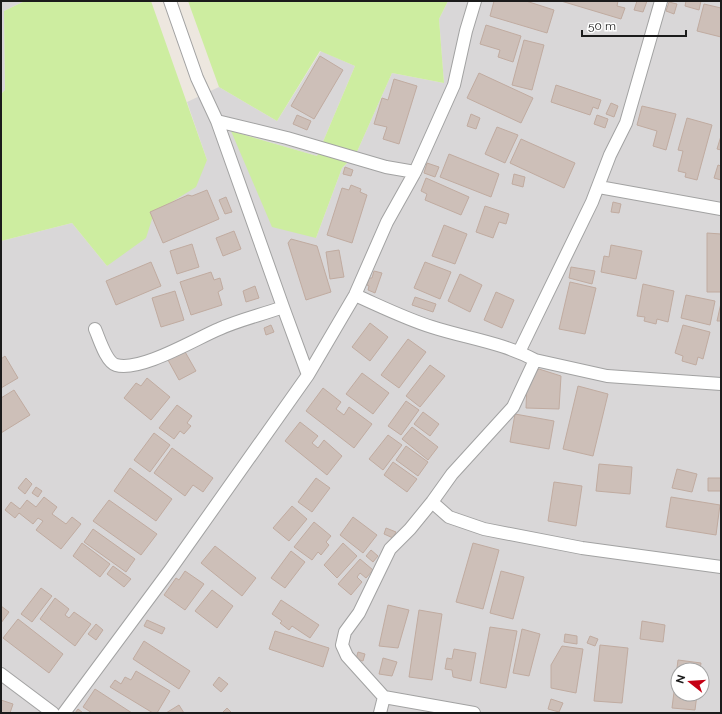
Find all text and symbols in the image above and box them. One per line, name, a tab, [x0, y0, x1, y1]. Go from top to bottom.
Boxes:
scale bar	[582, 12, 686, 38]
text: 50 m	[588, 19, 616, 33]
north arrow	[670, 662, 710, 702]
text: N	[673, 673, 688, 685]

